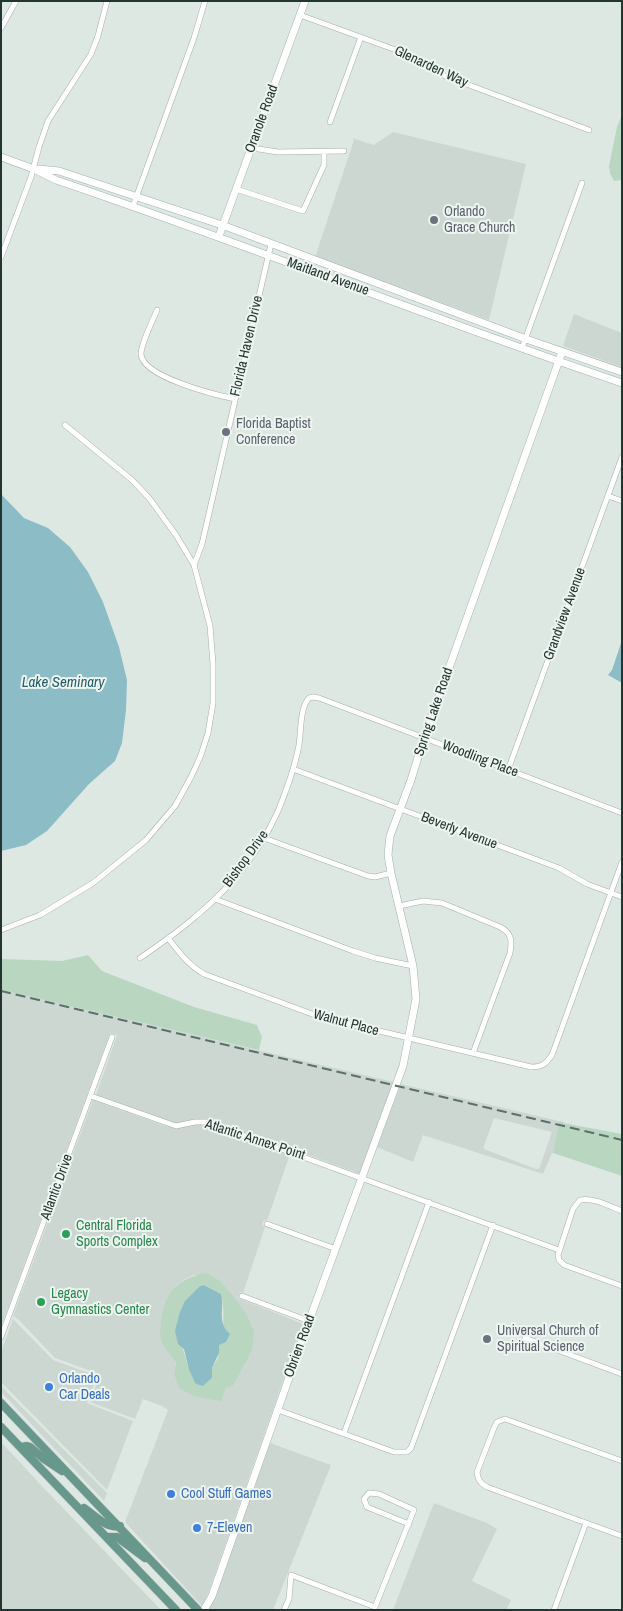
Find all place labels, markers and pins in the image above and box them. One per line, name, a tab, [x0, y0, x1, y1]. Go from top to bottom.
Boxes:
place label: Orlando Grace Church	[444, 204, 515, 236]
marker: Orlando Grace Church	[428, 214, 440, 226]
place label: Florida Baptist Conference	[236, 416, 311, 448]
marker: Florida Baptist Conference	[220, 426, 232, 438]
place label: Central Florida Sports Complex	[76, 1218, 158, 1250]
marker: Central Florida Sports Complex	[60, 1228, 72, 1240]
place label: Legacy Gymnastics Center	[51, 1286, 149, 1318]
marker: Legacy Gymnastics Center	[35, 1296, 47, 1308]
place label: Universal Church of Spiritual Science	[497, 1323, 598, 1355]
marker: Universal Church of Spiritual Science	[481, 1333, 493, 1345]
place label: Orlando Car Deals	[59, 1371, 110, 1404]
marker: Orlando Car Deals	[43, 1381, 55, 1393]
place label: Cool Stuff Games	[181, 1486, 271, 1502]
marker: Cool Stuff Games	[165, 1488, 177, 1500]
place label: 7-Eleven	[207, 1520, 252, 1536]
marker: 7-Eleven	[191, 1522, 203, 1534]

